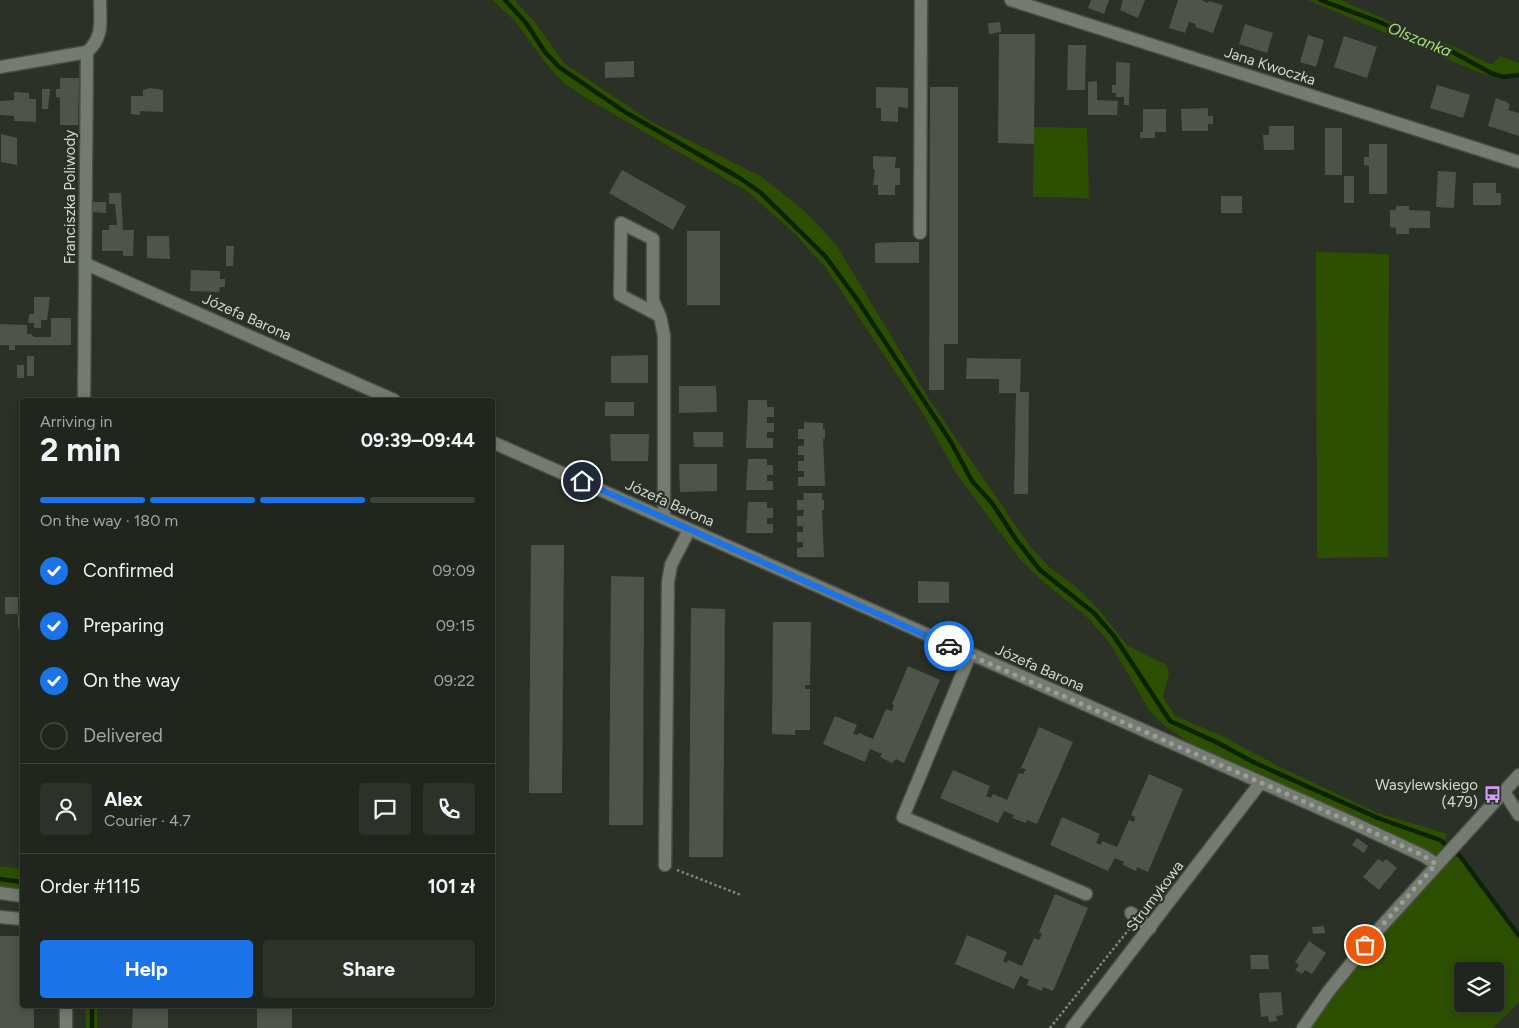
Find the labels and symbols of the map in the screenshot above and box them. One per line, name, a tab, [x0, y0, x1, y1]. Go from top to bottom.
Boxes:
water label: Olszanka	[1385, 18, 1454, 61]
street label: Jana Kwoczka	[1222, 43, 1318, 89]
street label: Franciszka Poliwody	[61, 130, 79, 264]
street label: Józefa Barona	[200, 289, 294, 345]
pin	[561, 460, 603, 502]
street label: Józefa Barona	[623, 475, 717, 531]
courier	[924, 621, 974, 671]
street label: Józefa Barona	[993, 640, 1087, 696]
place label: Wasylewskiego (479)	[1375, 776, 1478, 811]
bus stop icon: Wasylewskiego (479)	[1482, 784, 1502, 804]
street label: Strumykowa	[1123, 857, 1187, 935]
pin	[1344, 924, 1386, 966]

